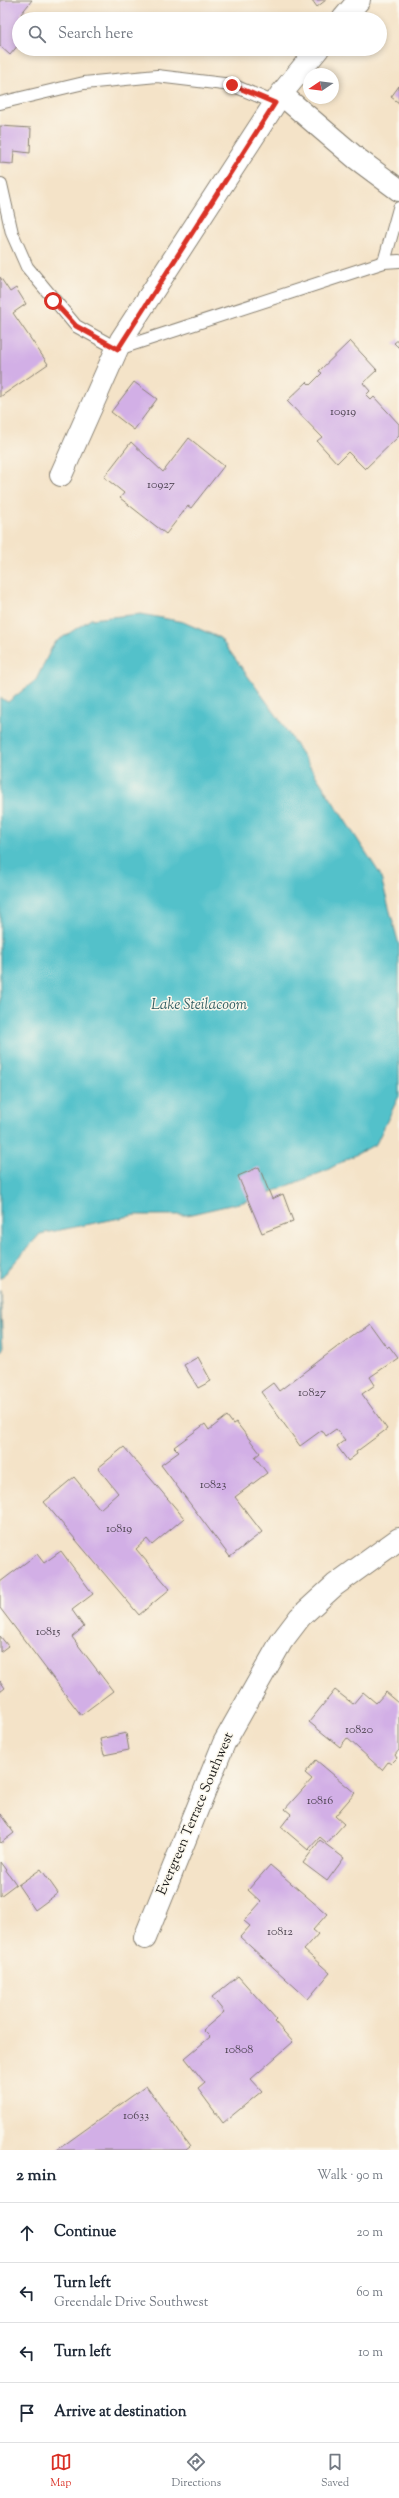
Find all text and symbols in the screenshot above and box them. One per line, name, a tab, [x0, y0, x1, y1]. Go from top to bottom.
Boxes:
search box	[12, 12, 387, 56]
icon: search	[26, 23, 48, 45]
text: Search here	[58, 24, 133, 45]
north arrow	[303, 68, 339, 104]
route end	[223, 76, 241, 94]
route start	[44, 292, 62, 310]
house number: 10919	[330, 403, 356, 421]
house number: 10927	[147, 476, 175, 494]
water label: Lake Steilacoom	[151, 995, 248, 1016]
house number: 10827	[298, 1384, 326, 1402]
house number: 10823	[200, 1476, 226, 1494]
house number: 10819	[106, 1520, 132, 1538]
house number: 10815	[36, 1623, 60, 1641]
house number: 10820	[345, 1721, 373, 1739]
street label: Evergreen Terrace Southwest	[153, 1729, 239, 1898]
house number: 10816	[307, 1792, 333, 1810]
house number: 10812	[267, 1923, 293, 1941]
house number: 10808	[225, 2041, 253, 2059]
house number: 10633	[123, 2107, 149, 2125]
text: 2 min	[16, 2164, 57, 2188]
text: Walk · 90 m	[317, 2167, 383, 2185]
icon: ahead	[16, 2222, 38, 2244]
text: Continue	[54, 2222, 116, 2243]
text: 20 m	[357, 2224, 383, 2242]
text: Turn left	[54, 2273, 111, 2294]
icon: left	[16, 2282, 38, 2304]
text: 60 m	[356, 2284, 383, 2302]
text: Greendale Drive Southwest	[54, 2294, 208, 2312]
icon: left	[16, 2342, 38, 2364]
text: Turn left	[54, 2342, 111, 2363]
text: 10 m	[358, 2344, 383, 2362]
icon: arrive	[16, 2402, 38, 2424]
text: Arrive at destination	[54, 2402, 187, 2423]
tab: Map	[50, 2451, 72, 2491]
tab: Directions	[172, 2451, 221, 2491]
tab: Saved	[321, 2451, 349, 2491]

